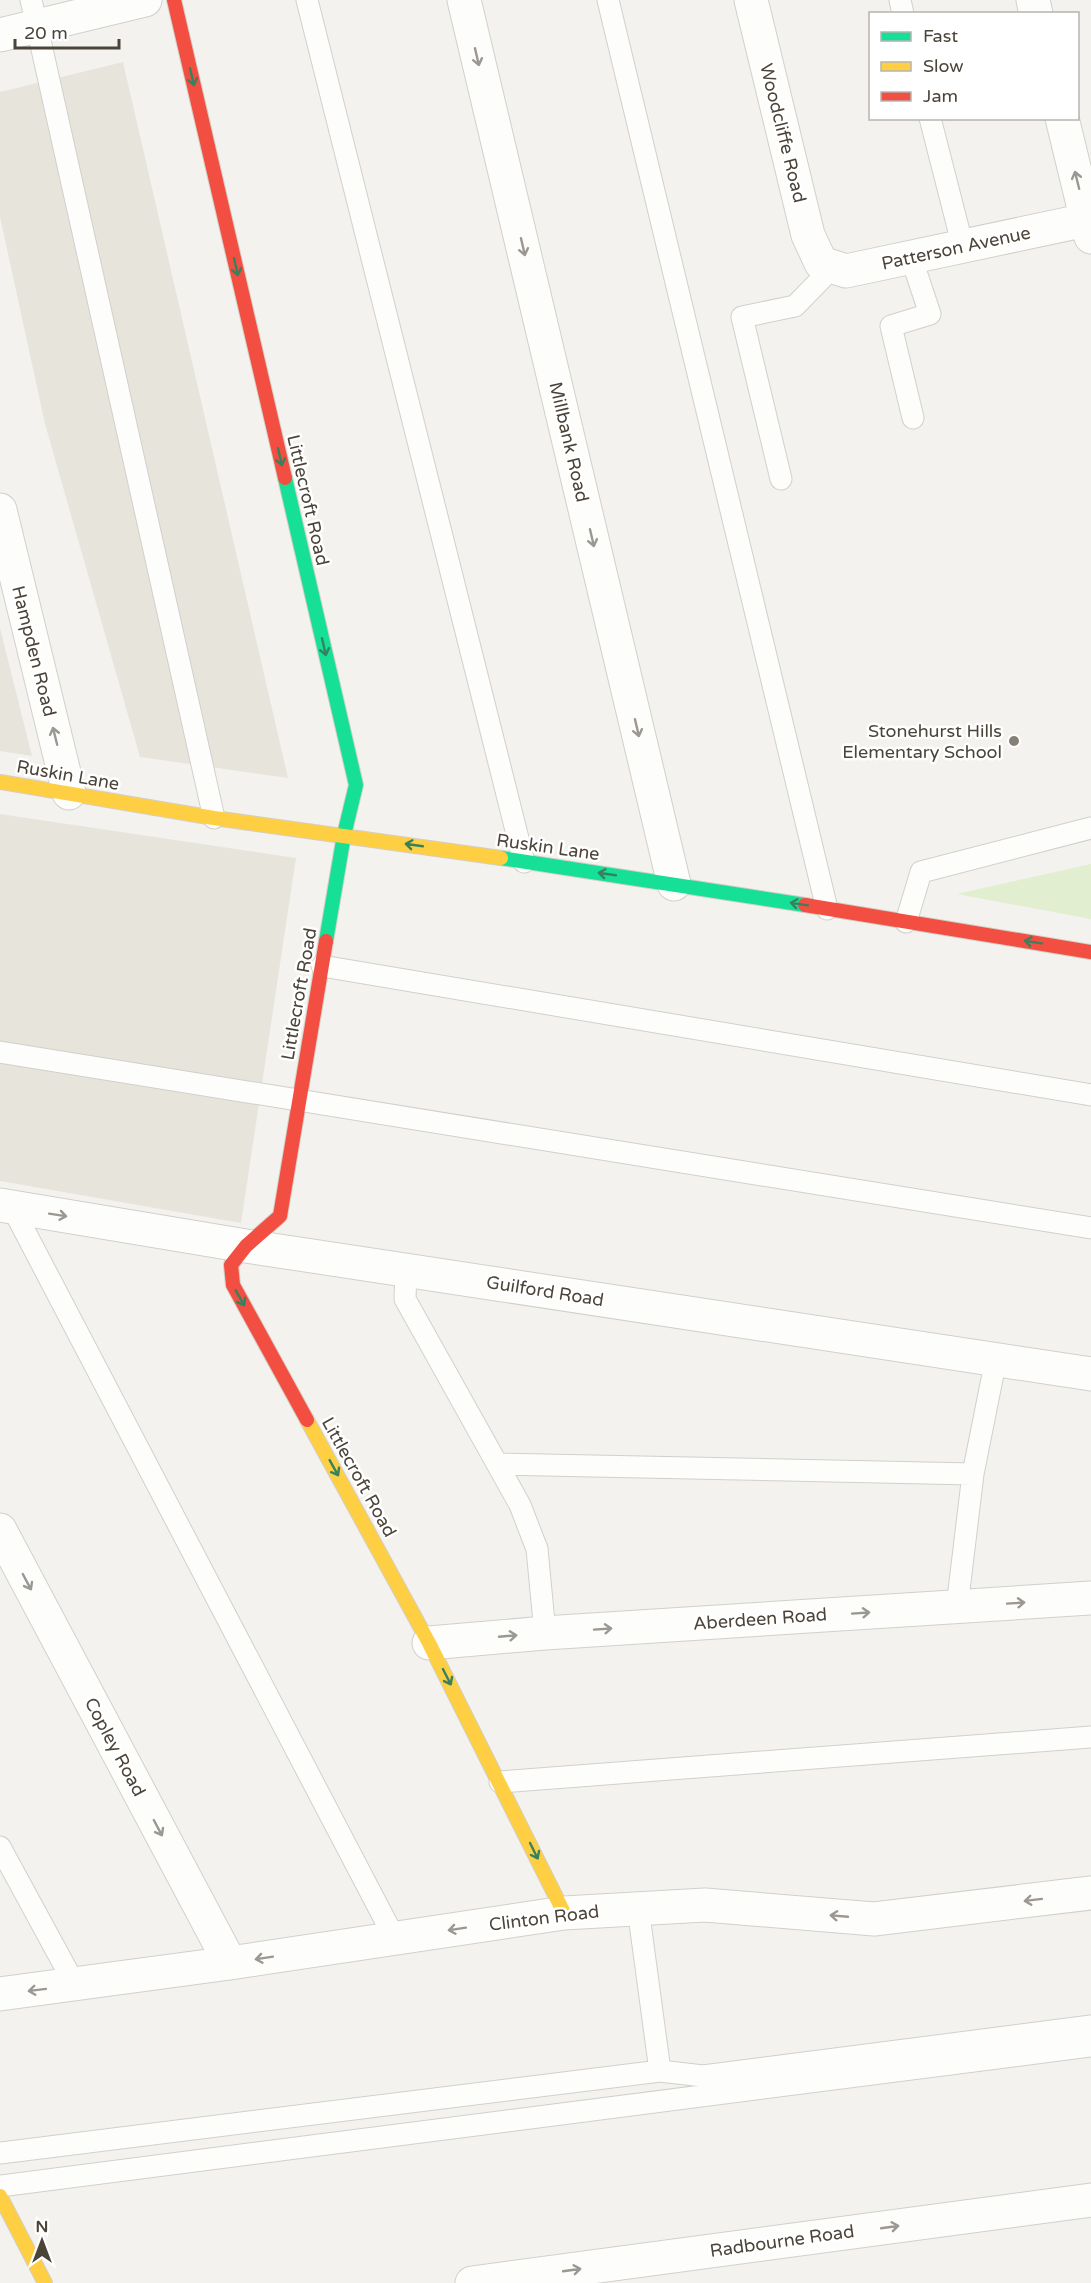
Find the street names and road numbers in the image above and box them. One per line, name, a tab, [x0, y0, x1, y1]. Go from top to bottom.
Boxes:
street label: Woodcliffe Road	[755, 61, 811, 205]
street label: Patterson Avenue	[879, 221, 1033, 275]
street label: Millbank Road	[544, 380, 594, 504]
street label: Littlecroft Road	[282, 432, 334, 568]
street label: Hampden Road	[7, 583, 61, 719]
street label: Ruskin Lane	[15, 755, 121, 795]
street label: Ruskin Lane	[495, 829, 601, 865]
street label: Littlecroft Road	[277, 926, 321, 1062]
street label: Guilford Road	[485, 1271, 605, 1311]
street label: Littlecroft Road	[317, 1413, 401, 1541]
street label: Aberdeen Road	[692, 1603, 828, 1635]
street label: Copley Road	[80, 1694, 150, 1800]
street label: Clinton Road	[488, 1900, 600, 1936]
street label: Radbourne Road	[708, 2220, 856, 2262]

